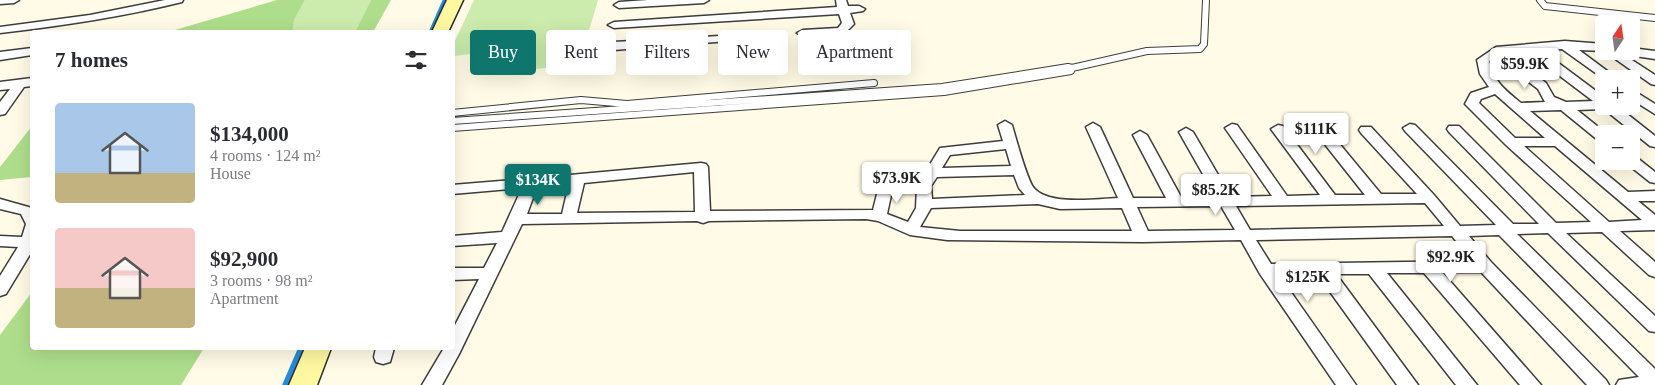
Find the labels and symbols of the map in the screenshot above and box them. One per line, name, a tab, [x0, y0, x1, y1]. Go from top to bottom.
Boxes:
north arrow	[1595, 15, 1640, 60]
pin: $59.9K	[1484, 48, 1566, 90]
pin: $111K	[1281, 112, 1351, 155]
pin: $73.9K	[856, 162, 938, 204]
pin: $134K	[503, 164, 573, 206]
pin: $85.2K	[1175, 174, 1257, 216]
pin: $92.9K	[1410, 240, 1492, 283]
pin: $125K	[1273, 260, 1343, 303]

